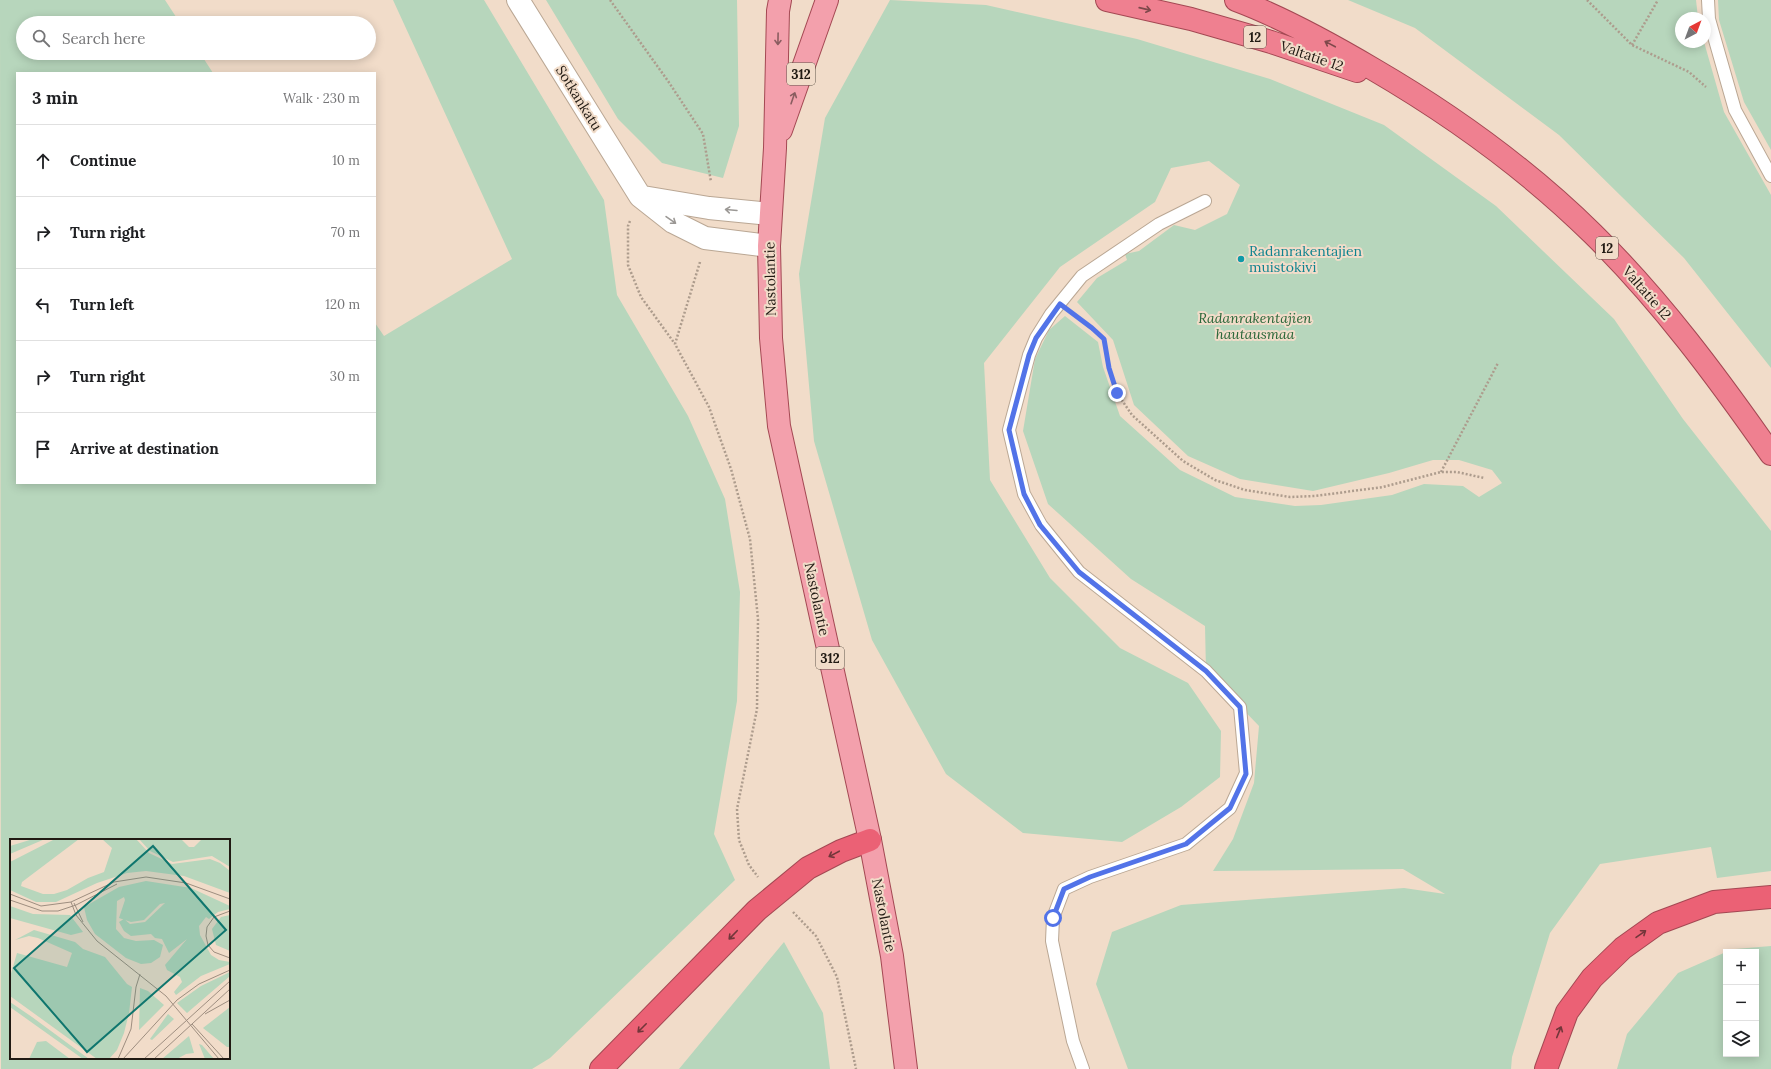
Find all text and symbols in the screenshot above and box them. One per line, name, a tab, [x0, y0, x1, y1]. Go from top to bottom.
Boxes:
one-way arrow	[1138, 5, 1151, 13]
north arrow	[1675, 12, 1711, 48]
search box	[16, 16, 376, 60]
road number: 12	[1244, 26, 1266, 48]
icon: search	[30, 27, 52, 49]
text: Search here	[62, 29, 145, 48]
one-way arrow	[774, 32, 781, 45]
street label: Valtatie 12	[1277, 36, 1346, 75]
one-way arrow	[1324, 40, 1336, 48]
street label: Sotkankatu	[552, 62, 606, 134]
road number: 312	[787, 63, 815, 85]
text: 3 min	[32, 87, 78, 109]
text: Walk · 230 m	[283, 90, 360, 107]
one-way arrow	[789, 93, 797, 105]
icon: ahead	[32, 150, 54, 172]
text: Continue	[70, 151, 136, 170]
text: 10 m	[332, 152, 360, 169]
one-way arrow	[725, 206, 738, 214]
one-way arrow	[665, 216, 676, 224]
icon: right	[32, 222, 54, 244]
text: Turn right	[70, 223, 146, 242]
text: 70 m	[331, 224, 360, 241]
road number: 12	[1596, 237, 1618, 259]
street label: Nastolantie	[760, 241, 780, 316]
place label: Radanrakentajien muistokivi	[1249, 242, 1362, 276]
marker: Radanrakentajien muistokivi	[1236, 254, 1246, 264]
street label: Valtatie 12	[1618, 262, 1675, 324]
icon: left	[32, 294, 54, 316]
text: Turn left	[70, 295, 134, 314]
text: 120 m	[325, 296, 360, 313]
park label: Radanrakentajien hautausmaa	[1198, 309, 1312, 343]
icon: right	[32, 366, 54, 388]
text: Turn right	[70, 367, 146, 386]
text: 30 m	[330, 368, 360, 385]
route end	[1108, 384, 1126, 402]
icon: arrive	[32, 438, 54, 460]
text: Arrive at destination	[70, 439, 219, 458]
street label: Nastolantie	[800, 561, 834, 638]
road number: 312	[816, 647, 844, 669]
inset map	[10, 839, 230, 1059]
one-way arrow	[828, 851, 840, 859]
street label: Nastolantie	[868, 877, 900, 954]
route start	[1044, 909, 1062, 927]
one-way arrow	[728, 930, 738, 940]
one-way arrow	[1636, 930, 1647, 938]
map controls	[1723, 949, 1759, 1057]
button: +	[1723, 949, 1759, 985]
button: −	[1723, 985, 1759, 1021]
button: layers	[1723, 1021, 1759, 1057]
one-way arrow	[637, 1023, 647, 1033]
one-way arrow	[1556, 1027, 1563, 1039]

